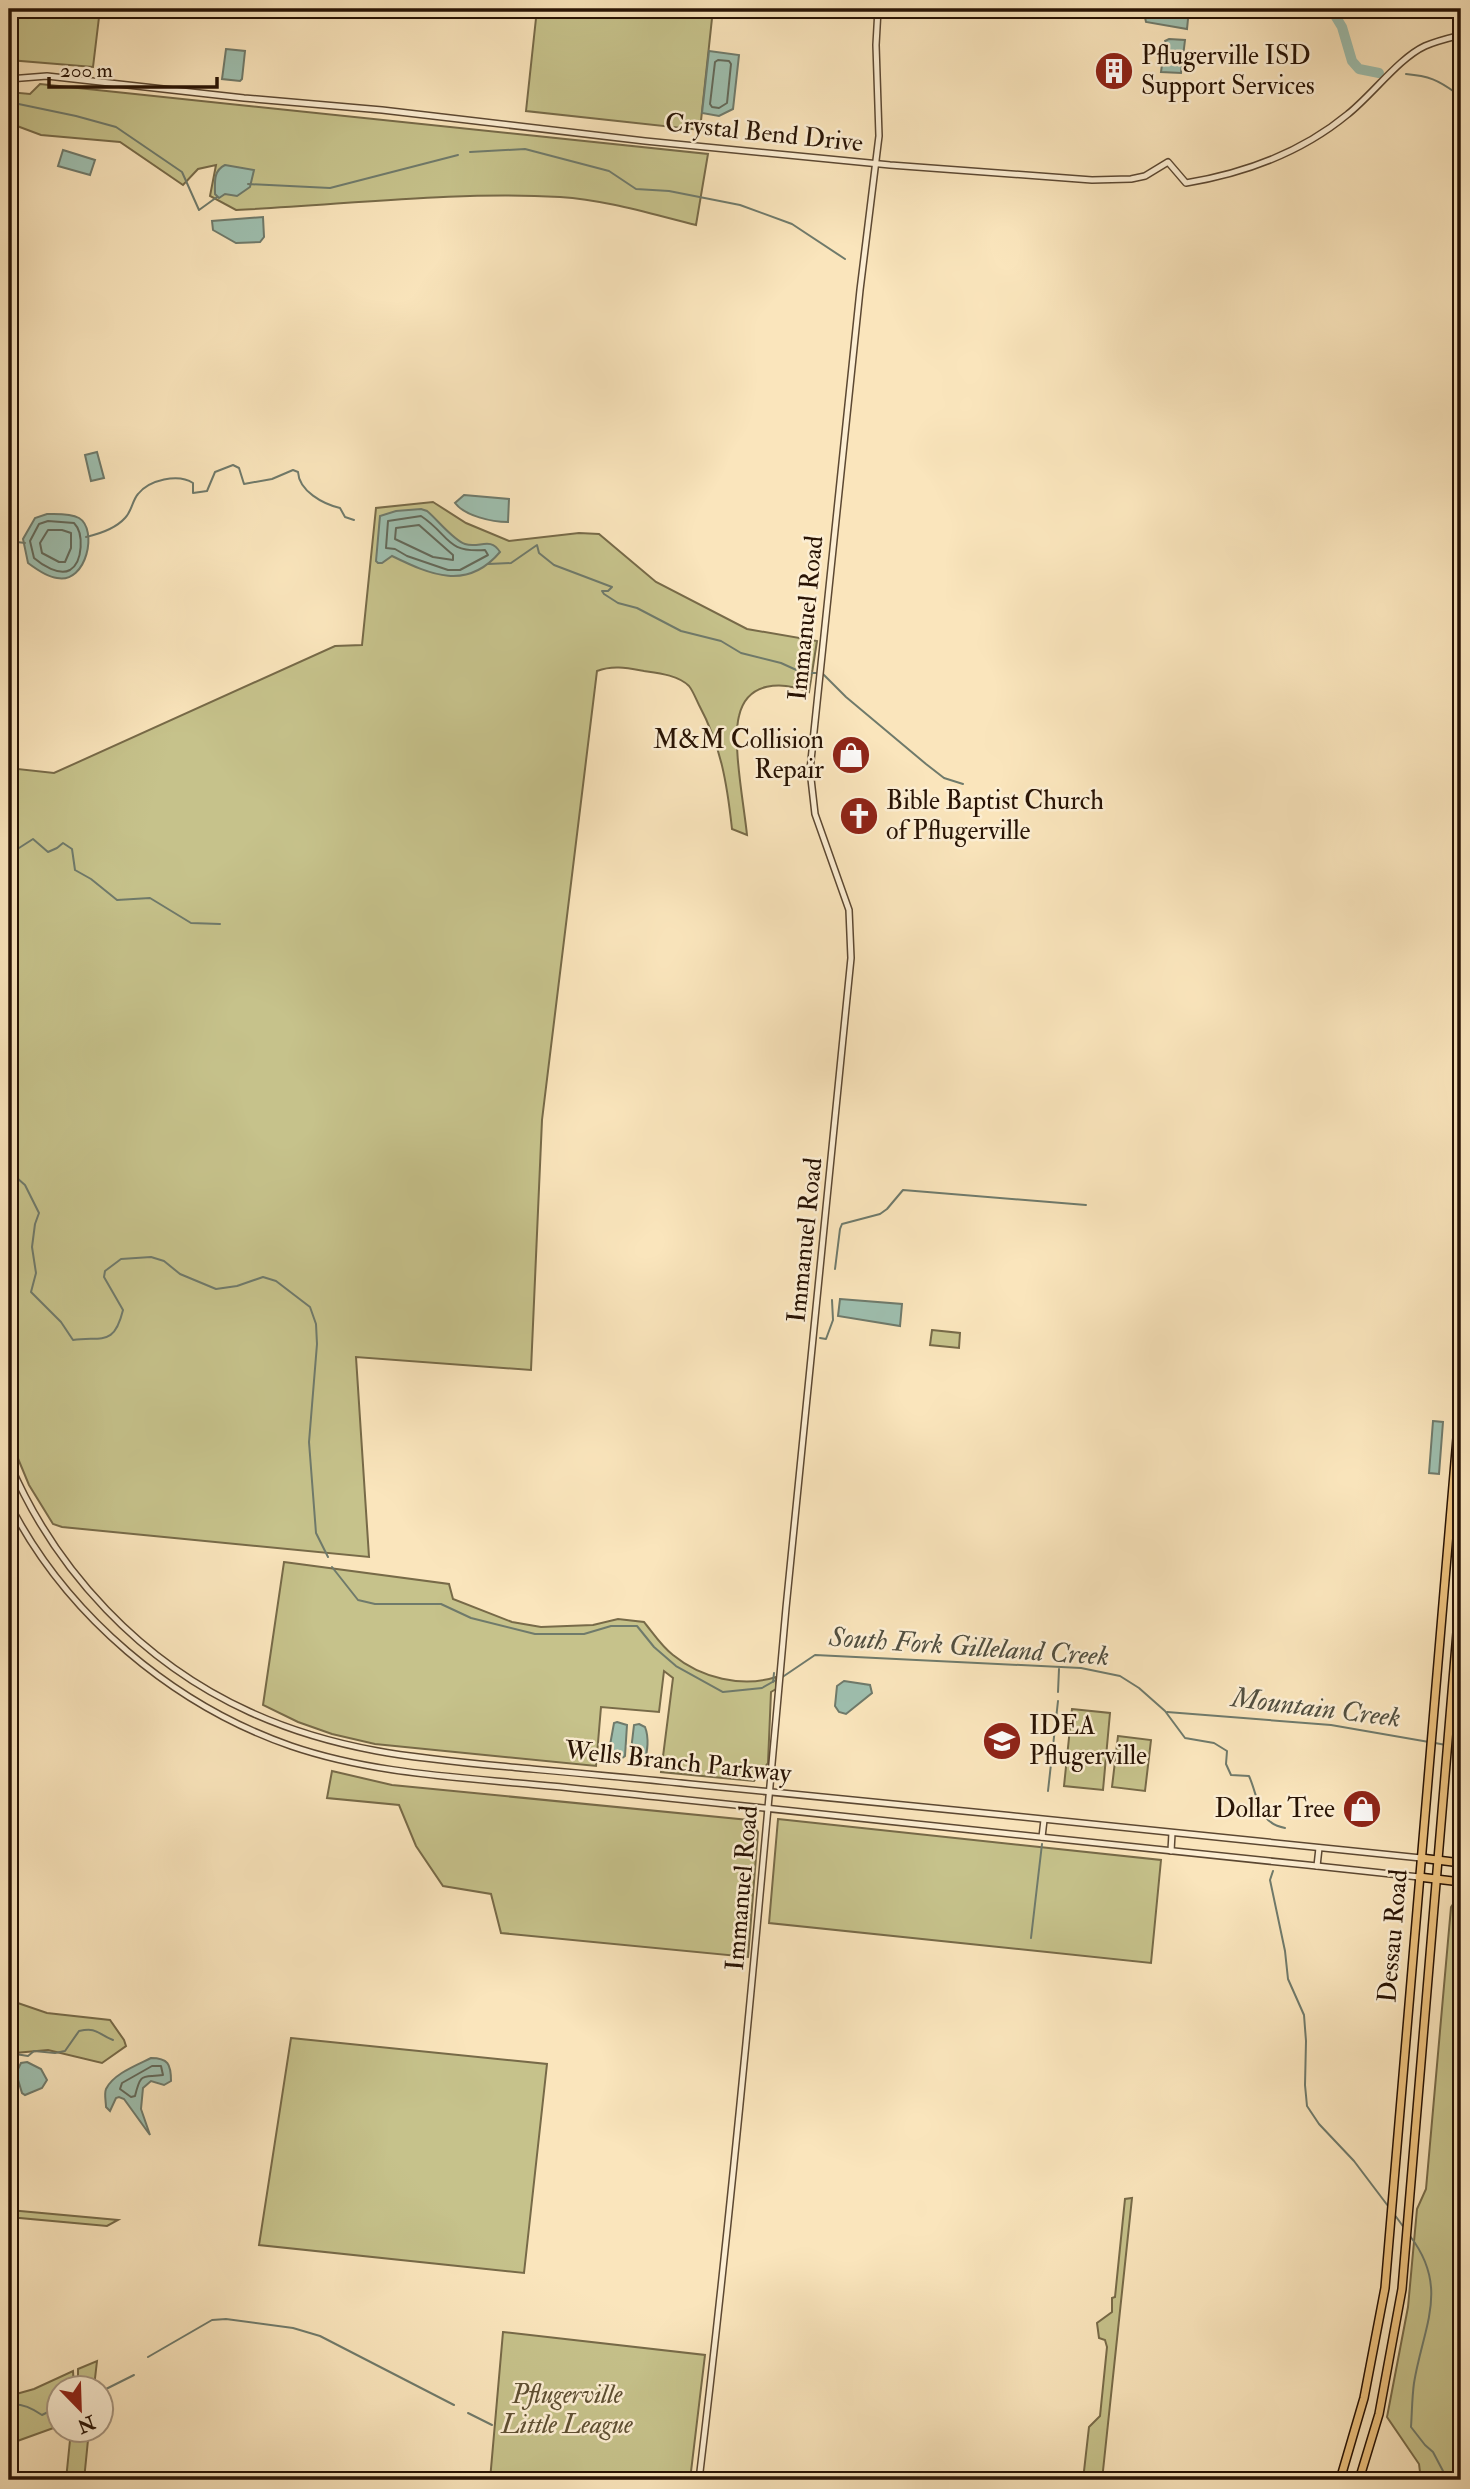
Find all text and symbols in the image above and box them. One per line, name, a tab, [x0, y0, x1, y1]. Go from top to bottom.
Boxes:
place label: Pflugerville ISD Support Services	[1141, 40, 1315, 103]
scale bar	[49, 46, 217, 90]
building icon: Pflugerville ISD Support Services	[1093, 50, 1135, 92]
text: 200 m	[60, 57, 113, 84]
street label: Crystal Bend Drive	[663, 107, 865, 159]
street label: Immanuel Road	[781, 534, 831, 702]
place label: M&M Collision Repair	[653, 724, 824, 787]
shop icon: M&M Collision Repair	[830, 734, 872, 776]
place label: Bible Baptist Church of Pflugerville	[886, 785, 1104, 847]
church icon: Bible Baptist Church of Pflugerville	[838, 795, 880, 837]
street label: Immanuel Road	[780, 1156, 830, 1324]
water label: South Fork Gilleland Creek	[827, 1620, 1110, 1674]
water label: Mountain Creek	[1227, 1680, 1403, 1736]
place label: IDEA Pflugerville	[1029, 1710, 1147, 1772]
school or university icon: IDEA Pflugerville	[981, 1720, 1023, 1762]
street label: Wells Branch Parkway	[562, 1734, 794, 1790]
shop icon: Dollar Tree	[1341, 1788, 1383, 1830]
place label: Dollar Tree	[1214, 1793, 1335, 1825]
street label: Immanuel Road	[719, 1804, 765, 1972]
street label: Dessau Road	[1371, 1868, 1415, 2004]
north arrow	[46, 2374, 116, 2444]
park label: Pflugerville Little League	[500, 2379, 633, 2441]
text: N	[73, 2409, 100, 2438]

